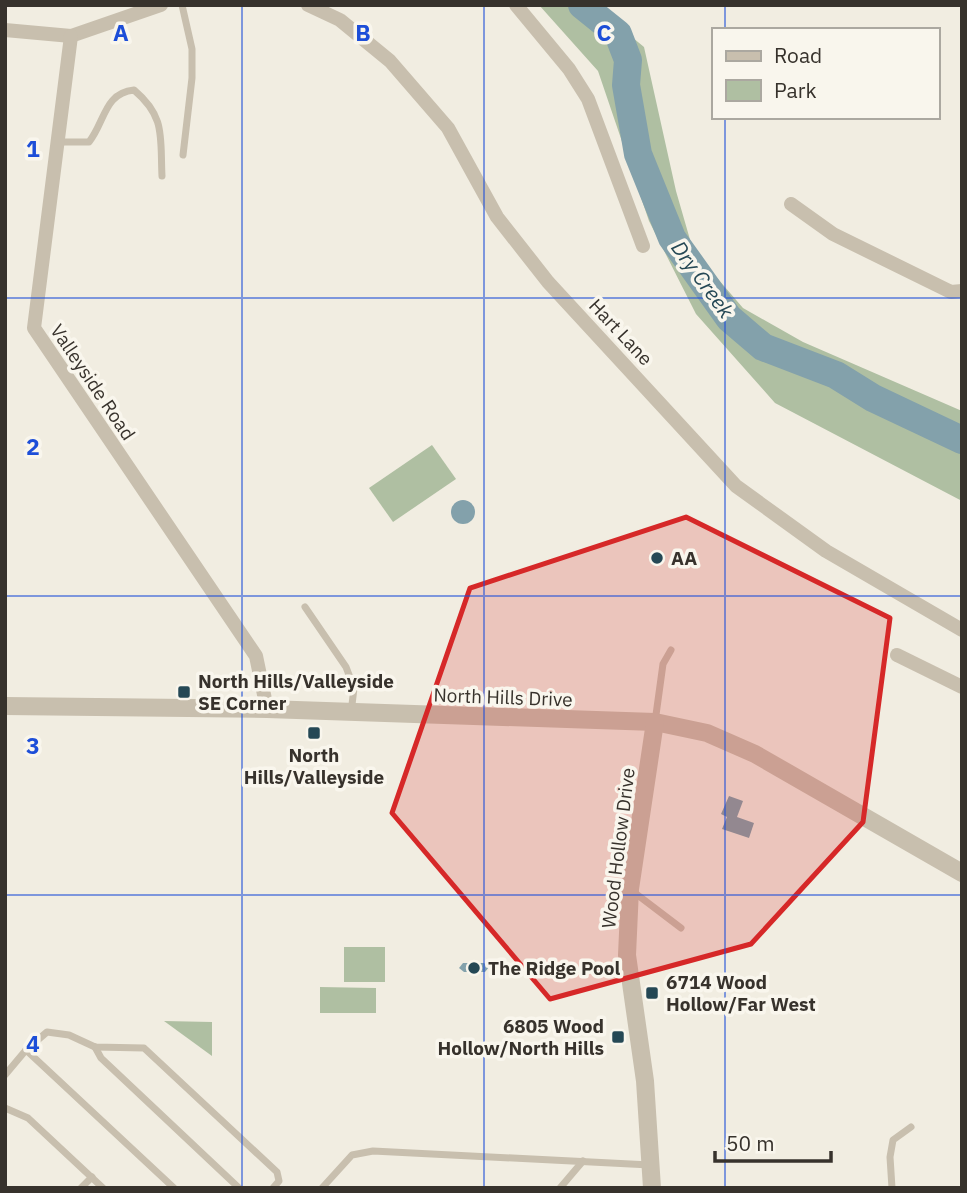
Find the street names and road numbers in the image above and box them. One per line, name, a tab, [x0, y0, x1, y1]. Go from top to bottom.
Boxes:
street label: Hart Lane	[584, 294, 658, 370]
street label: Valleyside Road	[45, 319, 141, 445]
street label: North Hills Drive	[433, 683, 573, 711]
street label: Wood Hollow Drive	[596, 766, 640, 930]

